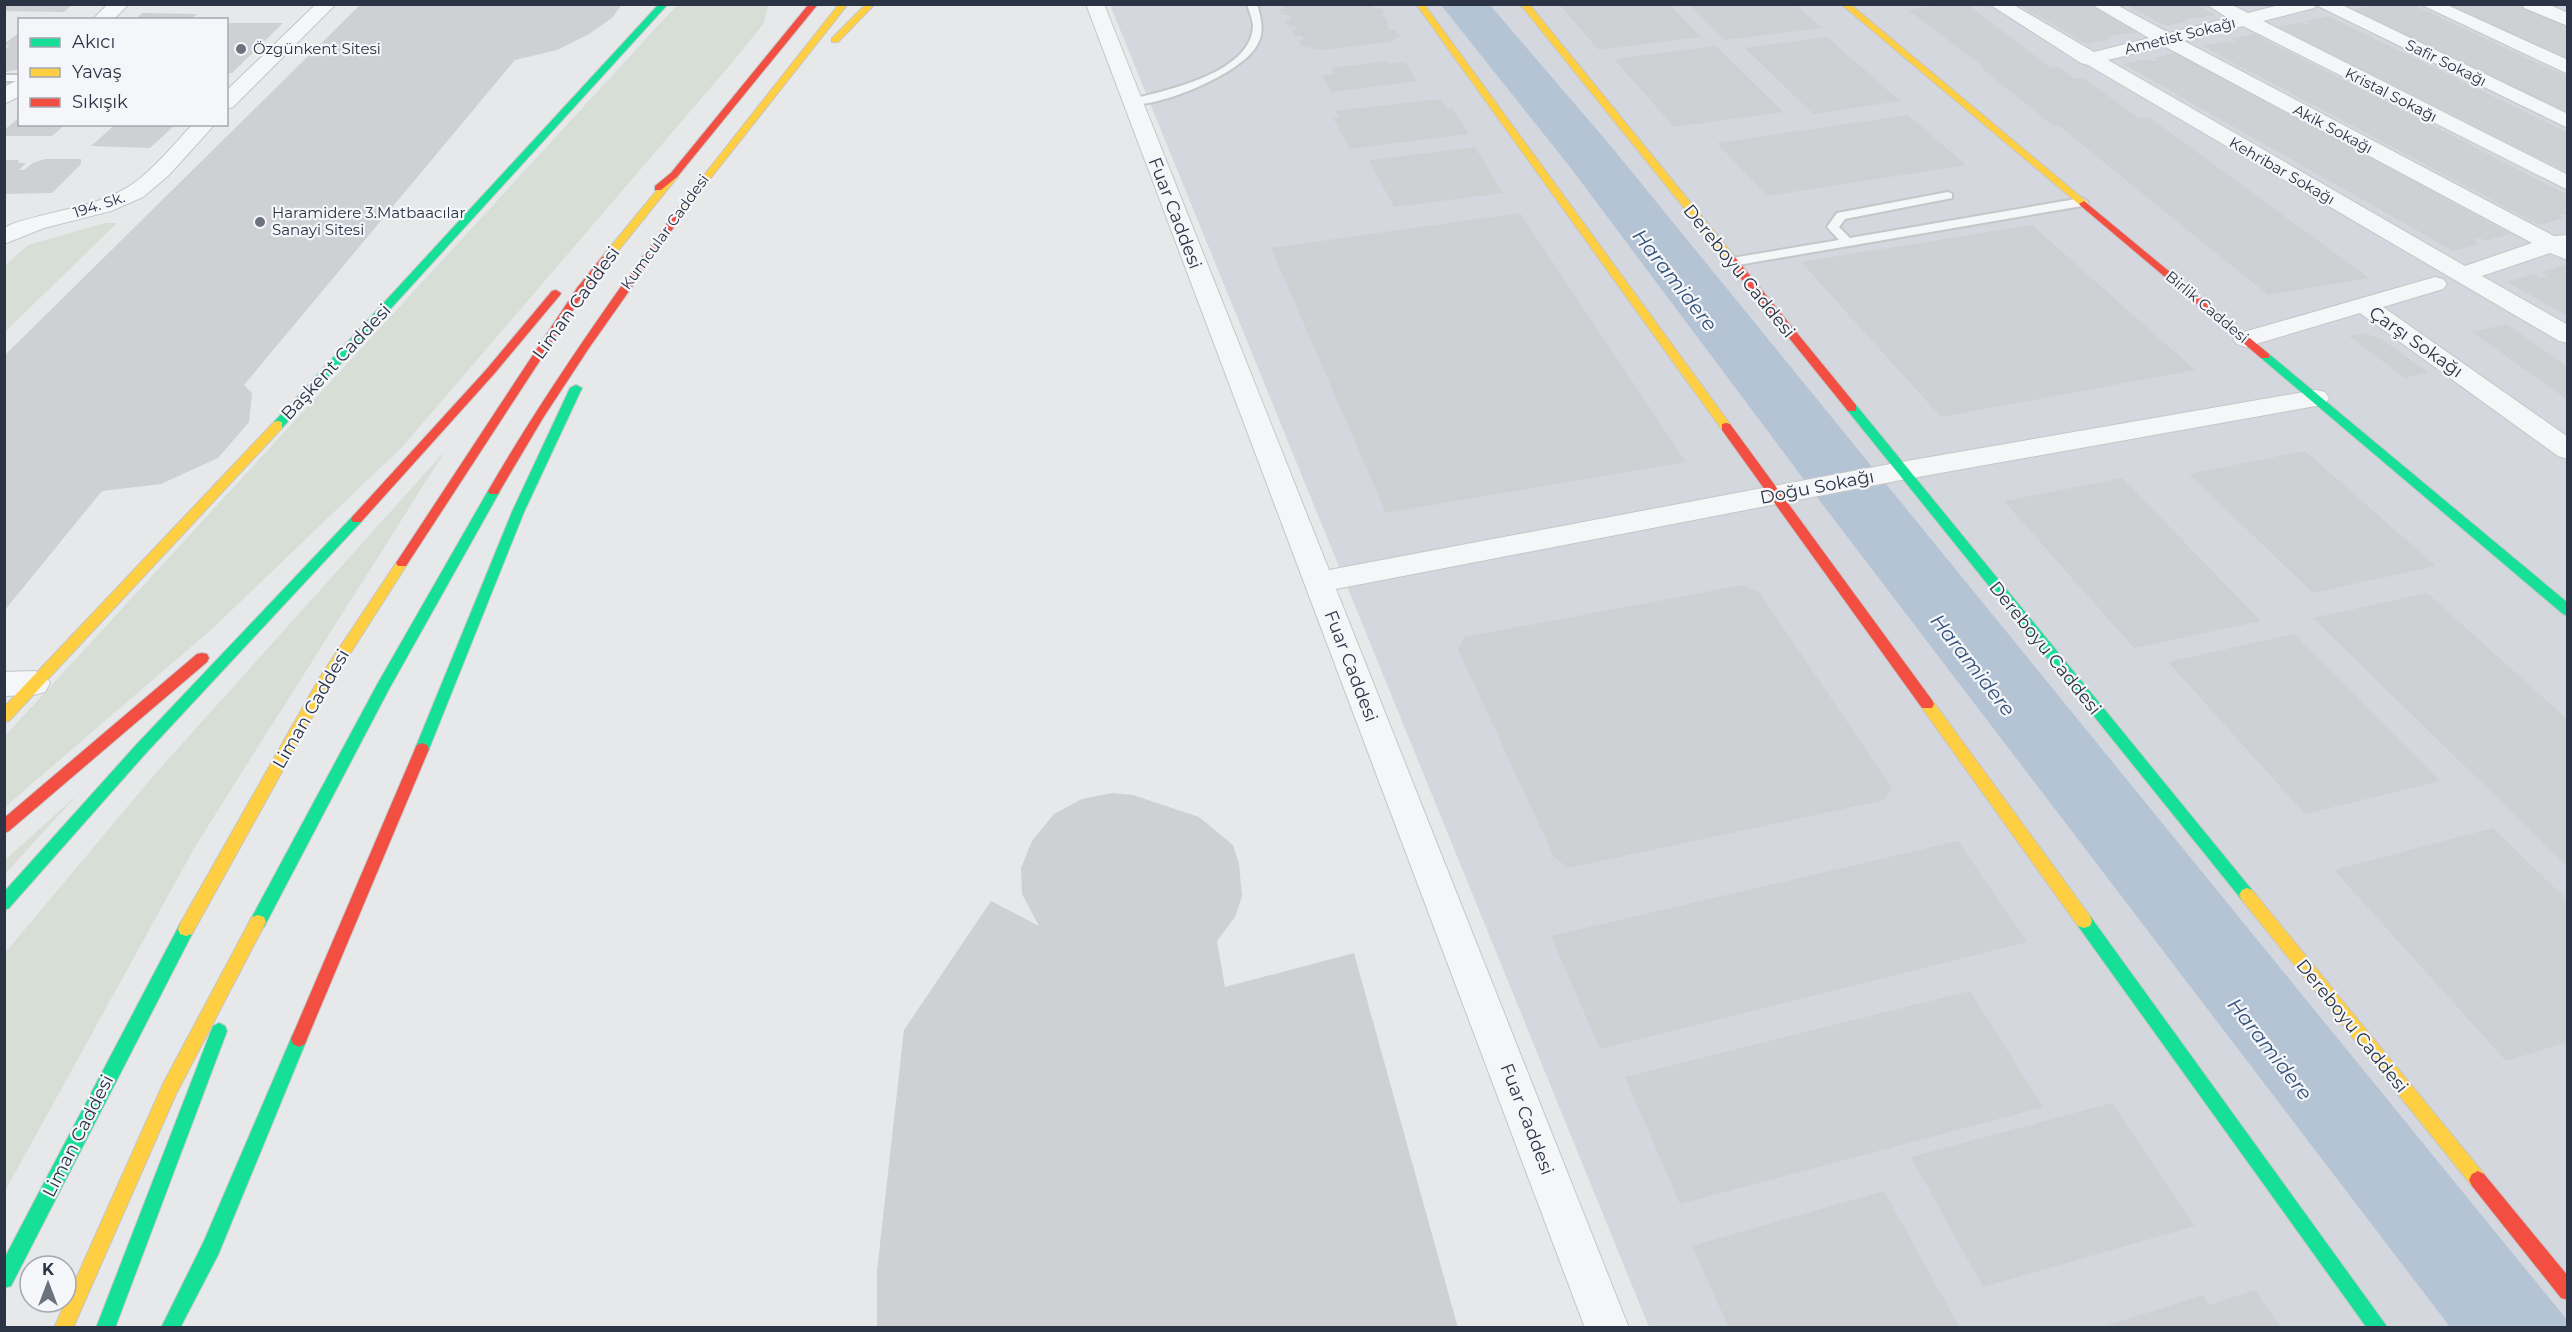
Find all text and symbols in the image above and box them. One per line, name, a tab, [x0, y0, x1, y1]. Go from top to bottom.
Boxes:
street label: Ametist Sokağı	[2122, 13, 2237, 58]
legend	[18, 18, 228, 126]
text: Akıcı	[72, 31, 115, 53]
street label: Safir Sokağı	[2403, 35, 2490, 90]
place label: Özgünkent Sitesi	[253, 39, 381, 58]
marker: Özgünkent Sitesi	[234, 42, 248, 56]
text: Yavaş	[72, 61, 122, 83]
street label: Kristal Sokağı	[2342, 63, 2441, 126]
text: Sıkışık	[72, 91, 128, 113]
street label: Akik Sokağı	[2290, 100, 2376, 157]
street label: Kehribar Sokağı	[2226, 133, 2339, 209]
street label: Fuar Caddesi	[1144, 154, 1206, 272]
street label: Kumcular Caddesi	[616, 170, 713, 293]
street label: 194. Sk.	[71, 187, 127, 222]
street label: Dereboyu Caddesi	[1678, 200, 1800, 342]
place label: Haramidere 3.Matbaacılar Sanayi Sitesi	[272, 203, 465, 239]
marker: Haramidere 3.Matbaacılar Sanayi Sitesi	[253, 215, 267, 229]
water label: Haramidere	[1628, 224, 1722, 336]
street label: Liman Caddesi	[528, 242, 624, 364]
street label: Birlik Caddesi	[2162, 266, 2253, 347]
street label: Başkent Caddesi	[277, 299, 395, 425]
street label: Çarşı Sokağı	[2365, 302, 2467, 382]
street label: Doğu Sokağı	[1758, 465, 1876, 509]
street label: Dereboyu Caddesi	[1984, 577, 2106, 719]
street label: Fuar Caddesi	[1320, 607, 1382, 725]
water label: Haramidere	[1926, 609, 2020, 721]
street label: Liman Caddesi	[268, 645, 354, 773]
street label: Dereboyu Caddesi	[2291, 955, 2413, 1097]
water label: Haramidere	[2223, 993, 2317, 1105]
street label: Fuar Caddesi	[1496, 1060, 1558, 1178]
street label: Liman Caddesi	[38, 1071, 118, 1201]
north arrow	[18, 1254, 78, 1314]
text: K	[42, 1260, 55, 1279]

